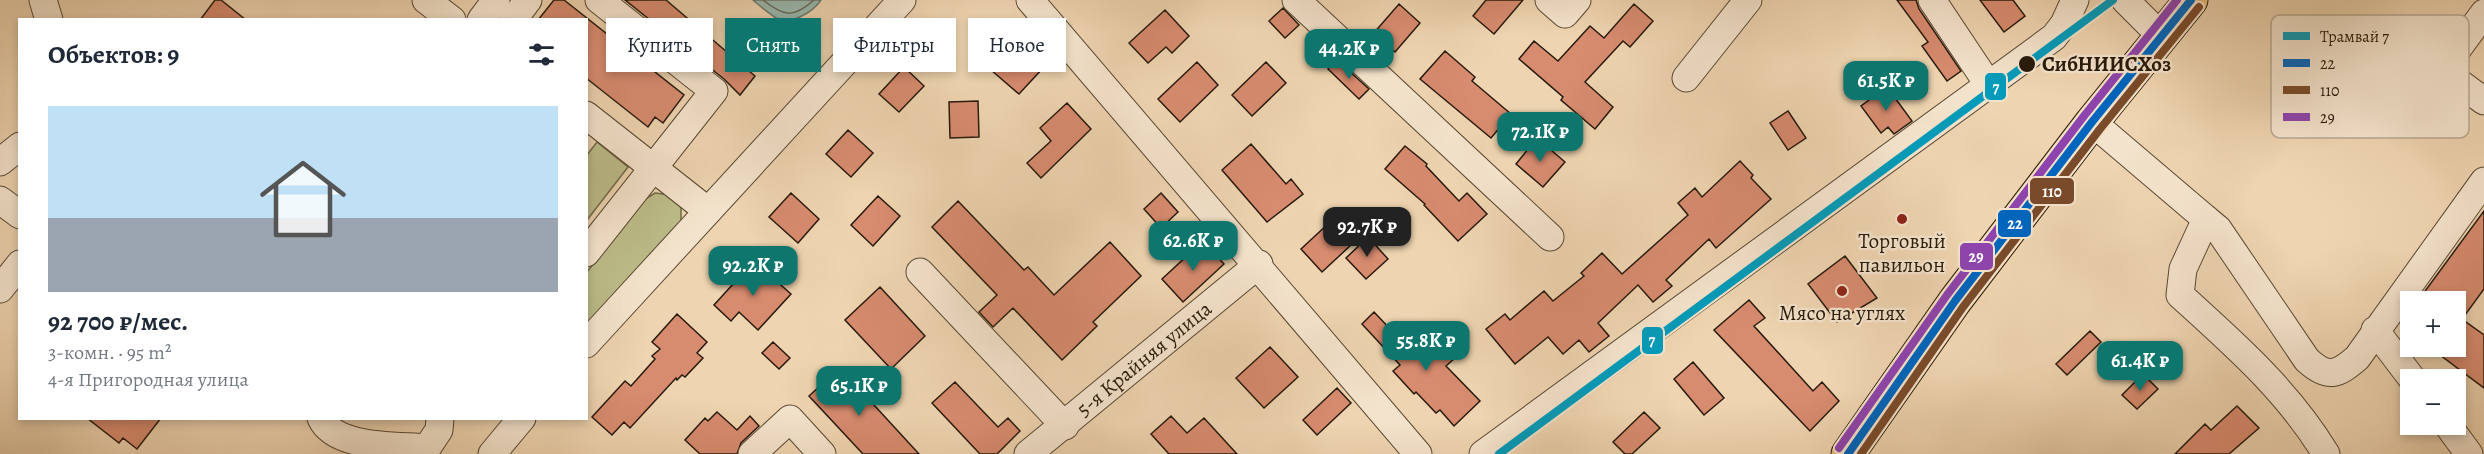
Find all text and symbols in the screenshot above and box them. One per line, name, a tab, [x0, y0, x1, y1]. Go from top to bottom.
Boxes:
legend	[2271, 15, 2469, 138]
chip: Купить	[606, 18, 713, 72]
chip: Снять	[725, 18, 821, 72]
chip: Фильтры	[833, 18, 956, 72]
chip: Новое	[968, 18, 1066, 72]
text: Трамвай 7	[2320, 26, 2389, 48]
pin: 44.2K ₽	[1294, 29, 1404, 80]
text: 44.2K ₽	[1319, 35, 1379, 62]
text: Объектов: 9	[48, 37, 179, 72]
icon: filters	[525, 38, 558, 71]
place label: СибНИИСХоз	[2042, 50, 2171, 78]
text: 22	[2320, 53, 2336, 75]
marker: СибНИИСХоз	[2017, 54, 2037, 74]
pin: 61.5K ₽	[1831, 61, 1941, 112]
text: 61.5K ₽	[1857, 67, 1915, 94]
line badge: 7	[1984, 72, 2007, 101]
text: 7	[1993, 77, 2000, 99]
text: 110	[2320, 80, 2339, 102]
text: 29	[2320, 107, 2335, 129]
pin: 72.1K ₽	[1485, 112, 1595, 163]
text: 72.1K ₽	[1511, 118, 1569, 145]
icon: home	[249, 145, 357, 253]
line badge: 110	[2029, 177, 2075, 205]
text: 110	[2042, 181, 2062, 203]
pin: 92.7K ₽	[1312, 207, 1422, 258]
line badge: 22	[1997, 209, 2032, 238]
marker: Торговый павильон	[1895, 212, 1909, 226]
text: 92.7K ₽	[1337, 213, 1397, 240]
text: 22	[2007, 213, 2023, 235]
pin: 62.6K ₽	[1138, 221, 1248, 272]
text: 62.6K ₽	[1163, 227, 1223, 254]
place label: Торговый павильон	[1858, 227, 1946, 279]
line badge: 29	[1959, 242, 1994, 271]
pin: 92.2K ₽	[698, 246, 808, 297]
text: 29	[1968, 246, 1984, 268]
text: 92.2K ₽	[723, 252, 783, 279]
marker: Мясо на углях	[1835, 284, 1849, 298]
map controls	[2400, 291, 2466, 435]
button: +	[2400, 291, 2466, 357]
street label: 5-я Крайняя улица	[1070, 295, 1218, 423]
place label: Мясо на углях	[1779, 299, 1906, 327]
text: 92 700 ₽/мес.	[48, 304, 188, 339]
pin: 55.8K ₽	[1371, 321, 1481, 372]
line badge: 7	[1641, 326, 1664, 355]
text: 55.8K ₽	[1397, 327, 1455, 354]
text: 7	[1649, 330, 1656, 352]
text: 3-комн. · 95 m²	[48, 339, 172, 366]
pin: 61.4K ₽	[2085, 341, 2195, 392]
text: 61.4K ₽	[2111, 347, 2169, 374]
text: 4-я Пригородная улица	[48, 366, 249, 393]
pin: 65.1K ₽	[804, 366, 914, 417]
button: −	[2400, 369, 2466, 435]
text: 65.1K ₽	[830, 372, 888, 399]

